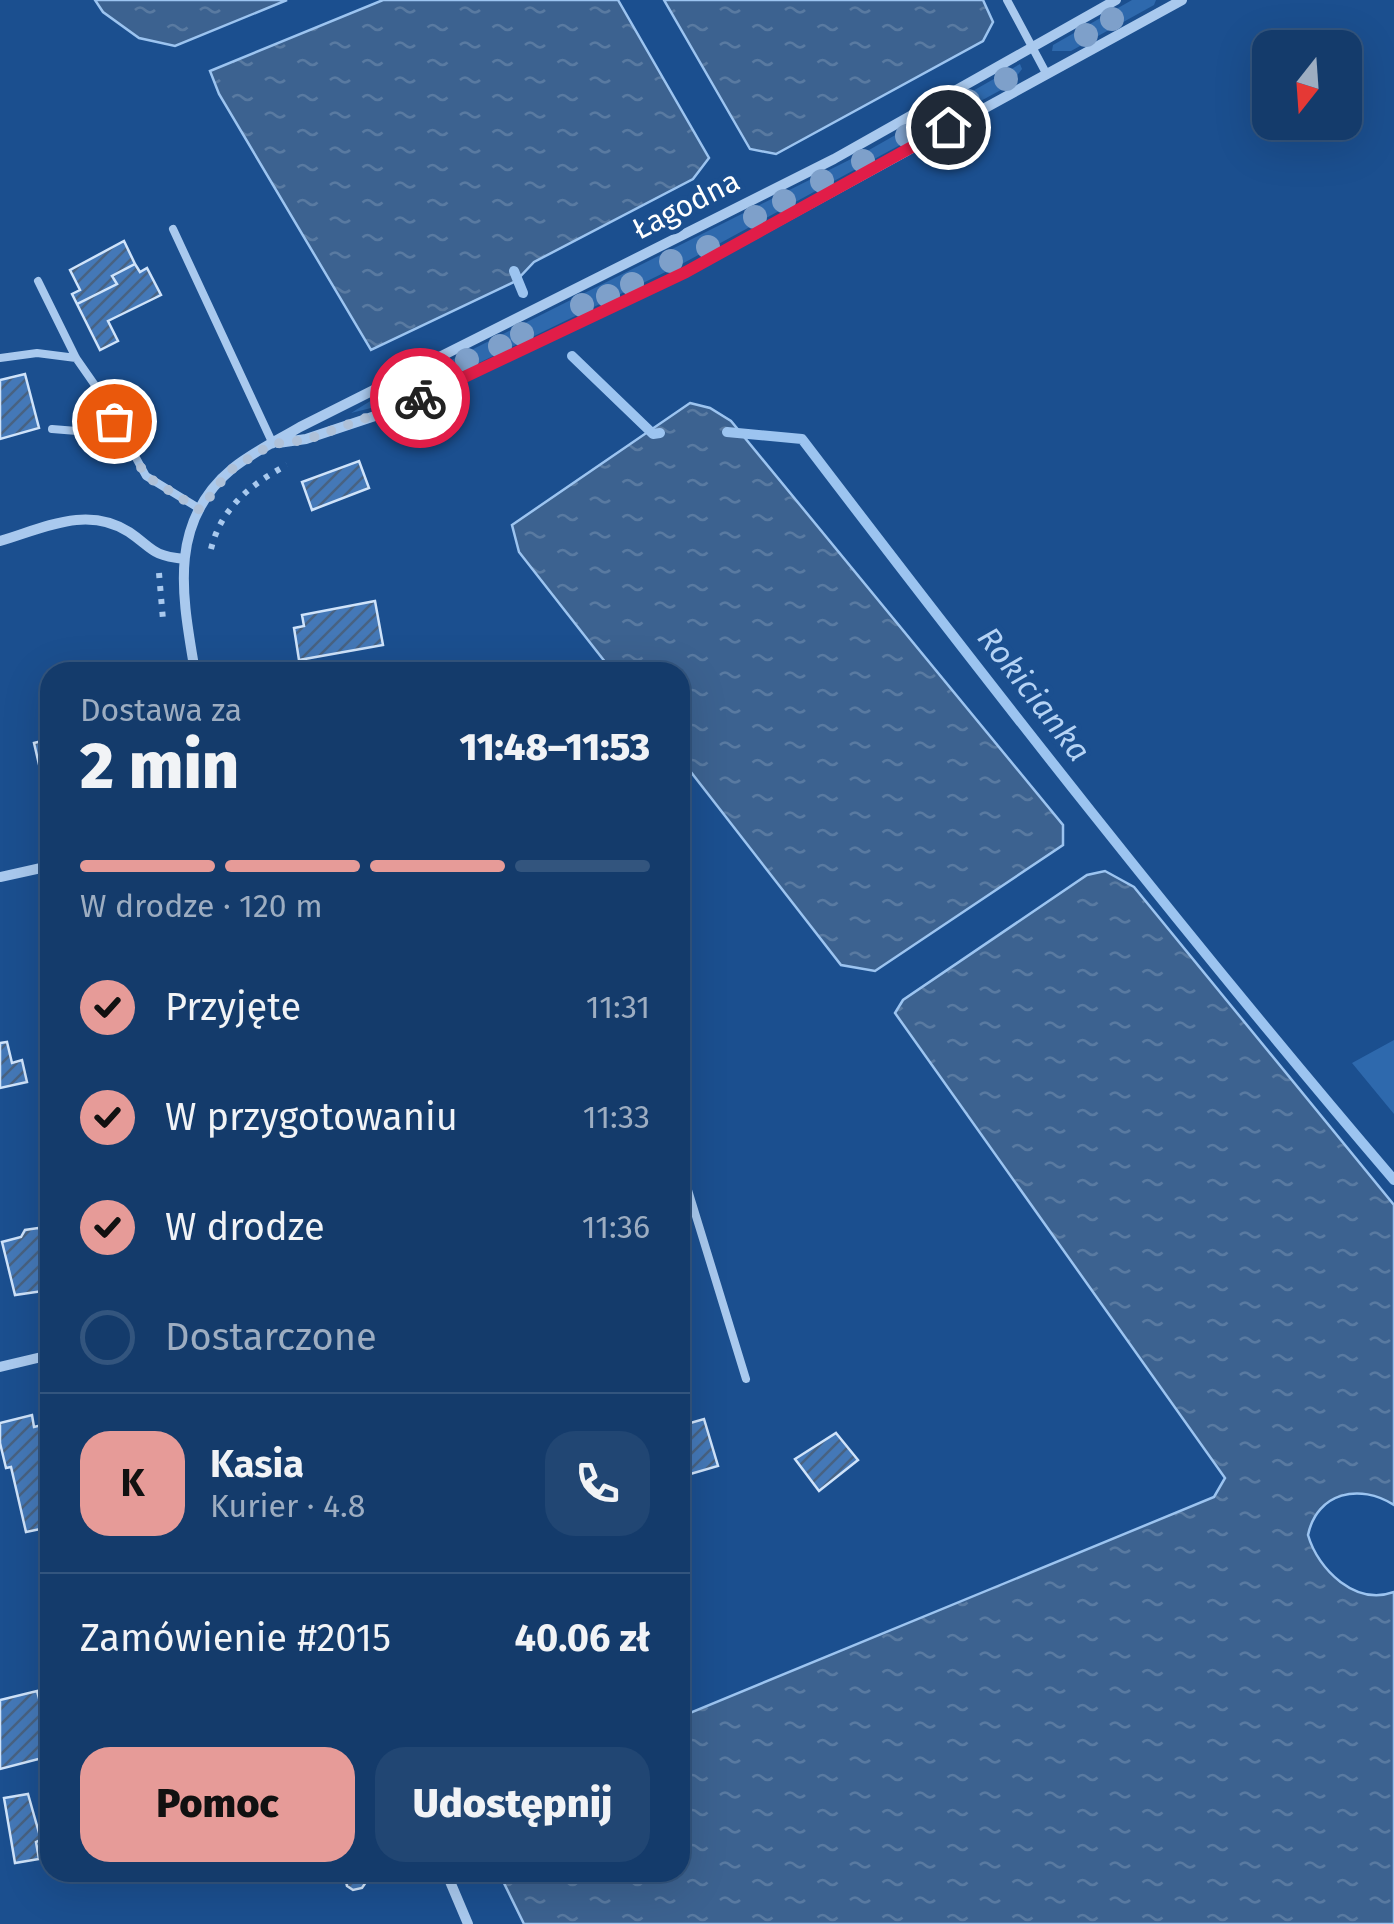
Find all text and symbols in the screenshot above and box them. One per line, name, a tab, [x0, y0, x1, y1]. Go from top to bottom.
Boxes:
north arrow	[1252, 30, 1362, 140]
map controls	[1252, 30, 1362, 140]
pin	[906, 85, 991, 170]
icon: home	[921, 100, 976, 155]
street label: Łagodna	[626, 163, 746, 247]
courier	[370, 348, 470, 448]
icon: bike	[393, 371, 448, 426]
pin	[72, 379, 157, 464]
icon: bag	[87, 394, 142, 449]
water label: Rokicianka	[970, 619, 1098, 769]
text: Dostawa za	[80, 691, 242, 729]
text: 11:48–11:53	[459, 724, 650, 770]
text: 2 min	[80, 727, 239, 805]
text: W drodze · 120 m	[80, 887, 323, 925]
icon: check	[80, 980, 135, 1035]
text: Przyjęte	[165, 984, 301, 1030]
text: 11:31	[586, 988, 650, 1026]
icon: check	[80, 1090, 135, 1145]
text: W przygotowaniu	[165, 1094, 458, 1140]
text: 11:33	[583, 1098, 650, 1136]
icon: check	[80, 1200, 135, 1255]
text: W drodze	[165, 1204, 325, 1250]
text: 11:36	[582, 1208, 650, 1246]
text: Dostarczone	[165, 1314, 377, 1360]
button: phone	[545, 1431, 650, 1536]
text: Kasia	[210, 1441, 304, 1487]
text: K	[120, 1460, 145, 1506]
text: Kurier · 4.8	[210, 1487, 365, 1525]
text: Zamówienie #2015	[80, 1615, 391, 1661]
text: 40.06 zł	[514, 1615, 650, 1661]
button: Pomoc	[80, 1747, 355, 1862]
button: Udostępnij	[375, 1747, 650, 1862]

